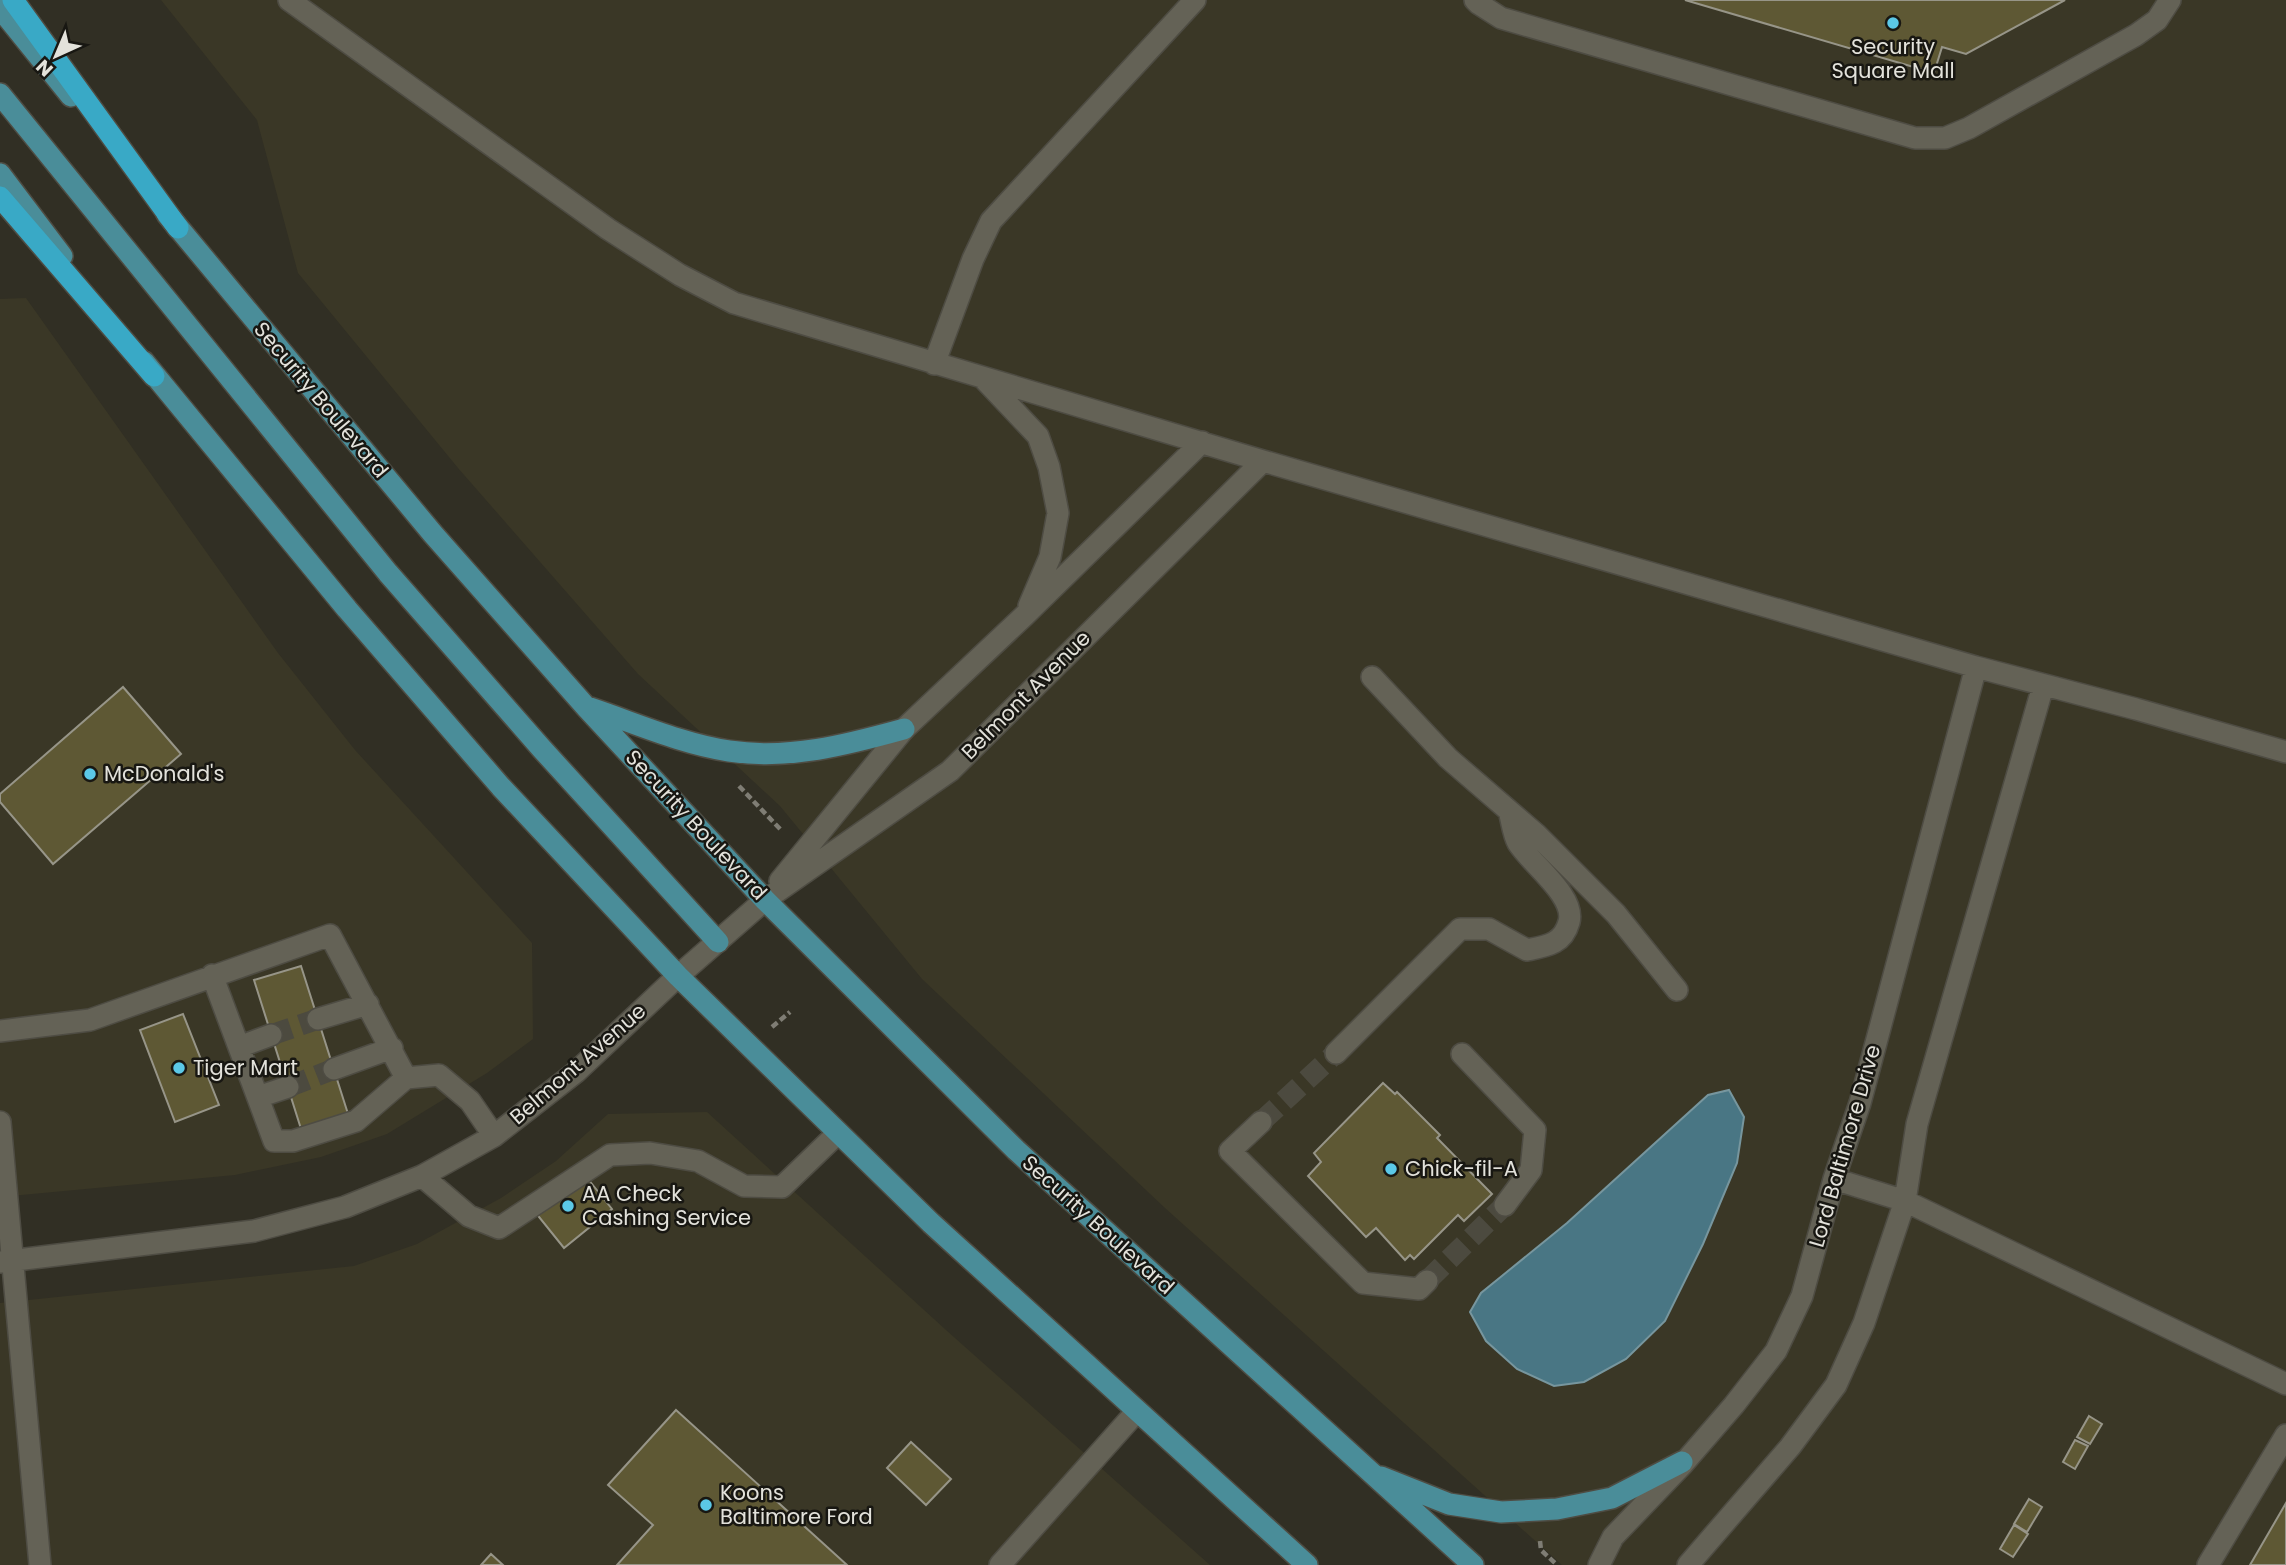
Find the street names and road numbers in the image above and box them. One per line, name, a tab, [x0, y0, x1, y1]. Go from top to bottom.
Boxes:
street label: Security Boulevard	[247, 315, 395, 484]
street label: Belmont Avenue	[955, 624, 1097, 766]
street label: Security Boulevard	[619, 743, 774, 906]
street label: Belmont Avenue	[503, 996, 652, 1131]
street label: Lord Baltimore Drive	[1802, 1041, 1887, 1250]
street label: Security Boulevard	[1016, 1148, 1181, 1301]

